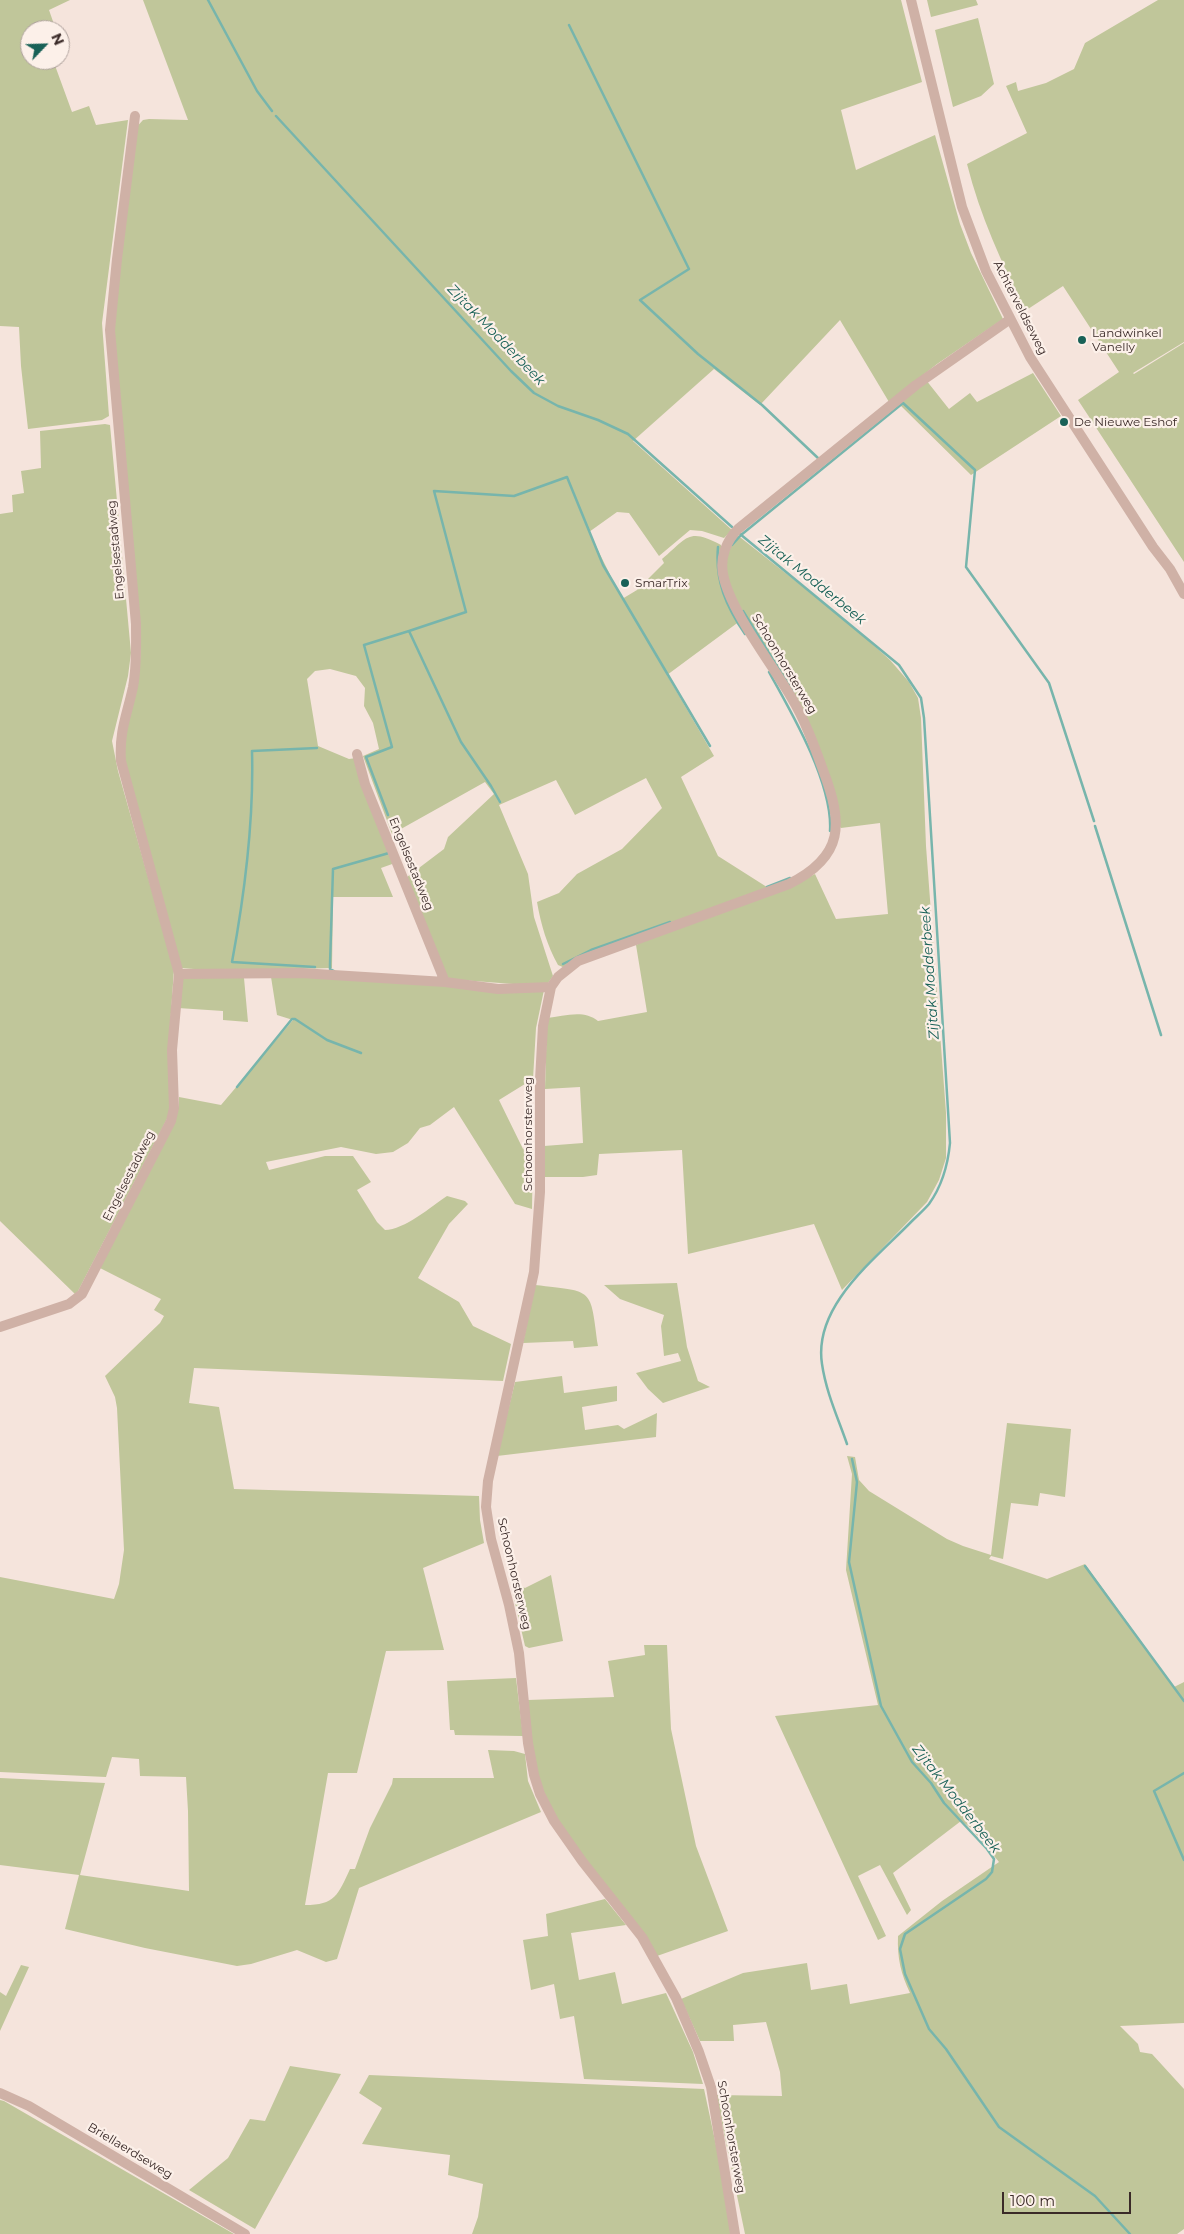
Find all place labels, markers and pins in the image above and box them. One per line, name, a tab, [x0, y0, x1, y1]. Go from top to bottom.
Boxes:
place label: Landwinkel Vanelly	[1092, 326, 1162, 354]
marker: Landwinkel Vanelly	[1076, 334, 1088, 346]
place label: De Nieuwe Eshof	[1074, 415, 1177, 429]
marker: De Nieuwe Eshof	[1058, 416, 1070, 428]
place label: SmarTrix	[635, 576, 688, 590]
marker: SmarTrix	[619, 577, 631, 589]

